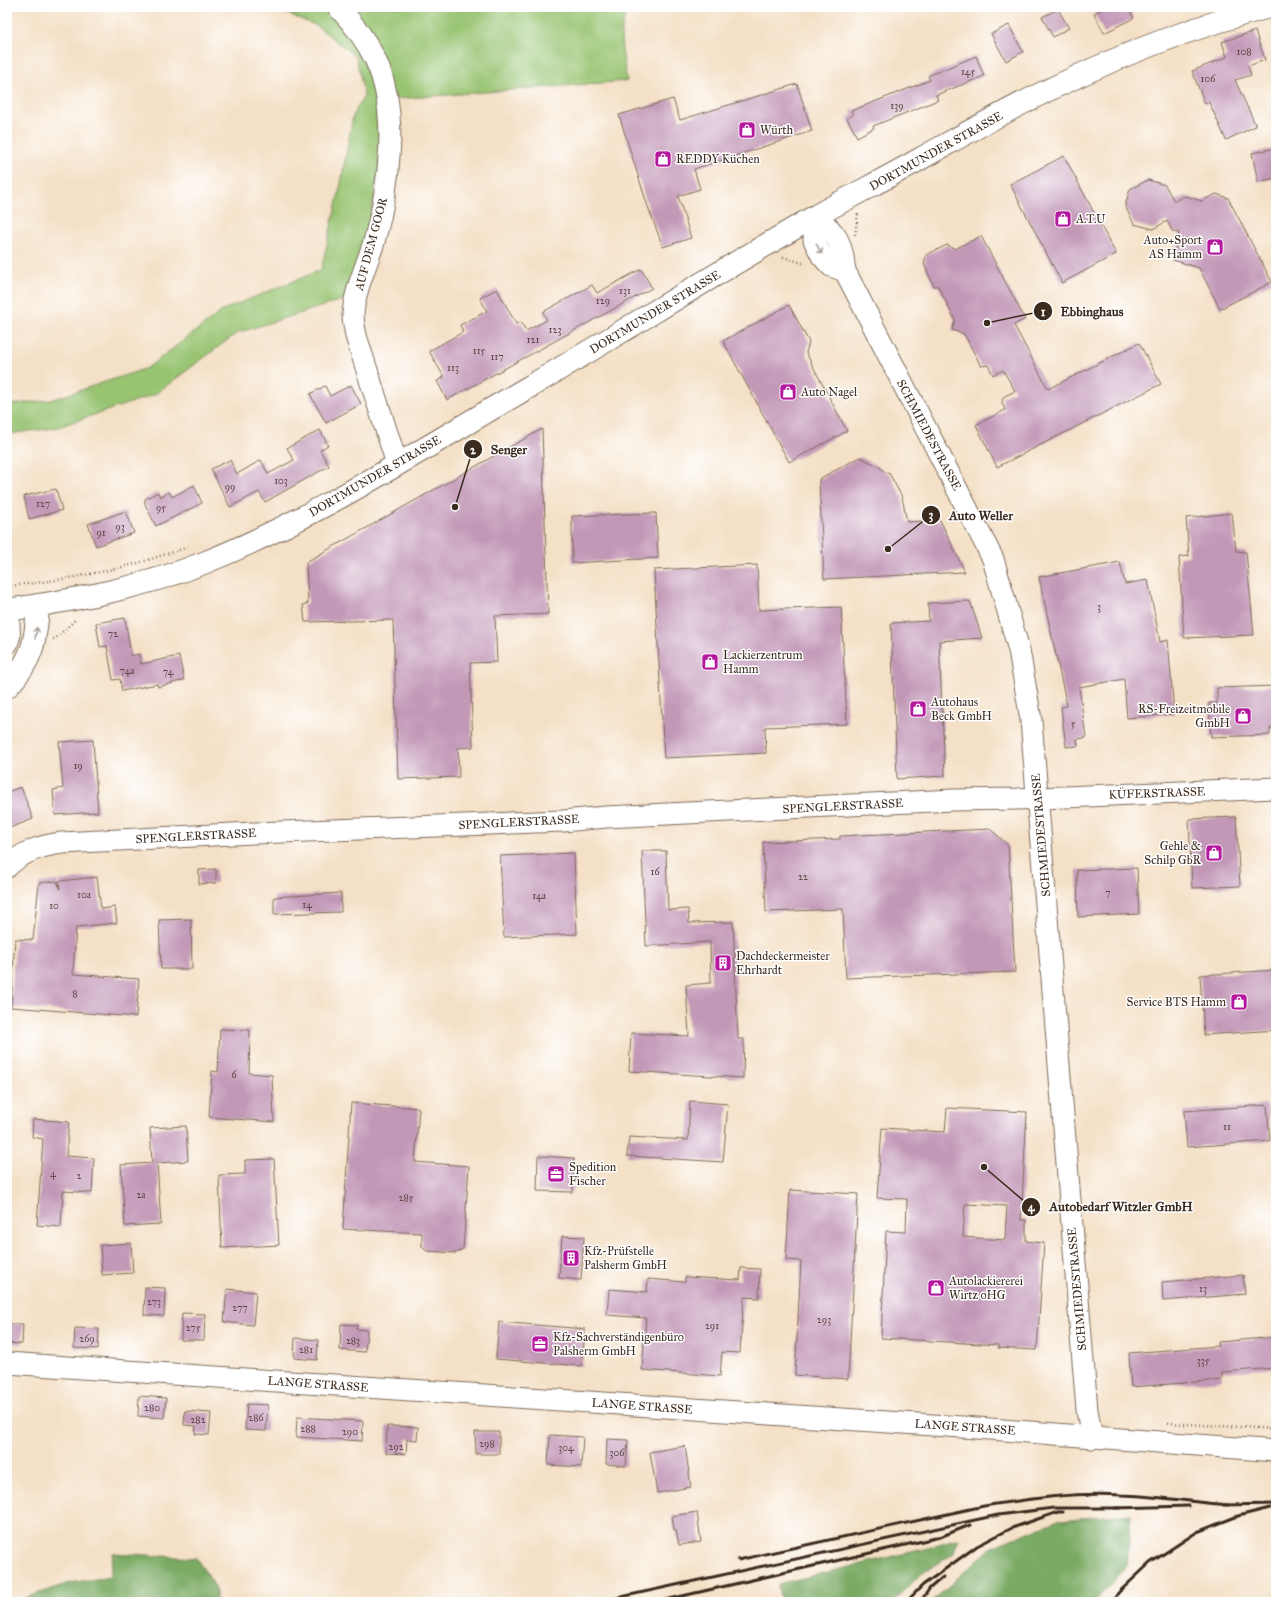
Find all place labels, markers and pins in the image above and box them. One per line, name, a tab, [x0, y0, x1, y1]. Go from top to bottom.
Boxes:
shop icon: Würth	[737, 120, 757, 140]
place label: Würth	[760, 123, 793, 137]
shop icon: REDDY Küchen	[653, 149, 673, 169]
place label: REDDY Küchen	[676, 152, 760, 166]
shop icon: A.T.U	[1053, 209, 1073, 229]
place label: A.T.U	[1075, 212, 1106, 226]
place label: Auto+Sport AS Hamm	[1143, 233, 1203, 261]
shop icon: Auto+Sport AS Hamm	[1205, 237, 1225, 257]
callout: Ebbinghaus	[1033, 299, 1132, 324]
shop icon: Auto Nagel	[778, 382, 798, 402]
place label: Auto Nagel	[800, 385, 858, 400]
callout: Senger	[463, 437, 535, 462]
callout: Auto Weller	[921, 503, 1021, 528]
place label: Lackierzentrum Hamm	[723, 648, 803, 676]
shop icon: Lackierzentrum Hamm	[700, 652, 720, 672]
place label: Autohaus Beck GmbH	[930, 695, 992, 723]
shop icon: Autohaus Beck GmbH	[908, 699, 928, 719]
place label: RS-Freizeitmobile GmbH	[1138, 702, 1230, 730]
shop icon: RS-Freizeitmobile GmbH	[1233, 706, 1253, 726]
place label: Gehle & Schilp GbR	[1144, 839, 1202, 867]
shop icon: Gehle & Schilp GbR	[1204, 843, 1224, 863]
place label: Dachdeckermeister Ehrhardt	[736, 949, 830, 977]
building icon: Dachdeckermeister Ehrhardt	[713, 953, 733, 973]
shop icon: Service BTS Hamm	[1229, 992, 1249, 1012]
place label: Service BTS Hamm	[1126, 995, 1226, 1009]
place label: Spedition Fischer	[569, 1160, 617, 1188]
office icon: Spedition Fischer	[546, 1164, 566, 1184]
callout: Autobedarf Witzler GmbH	[1021, 1194, 1201, 1219]
place label: Kfz-Prüfstelle Palsherm GmbH	[584, 1244, 667, 1272]
building icon: Kfz-Prüfstelle Palsherm GmbH	[561, 1248, 581, 1268]
place label: Autolackiererei Wirtz oHG	[948, 1274, 1024, 1302]
shop icon: Autolackiererei Wirtz oHG	[926, 1278, 946, 1298]
place label: Kfz-Sachverständigenbüro Palsherm GmbH	[553, 1330, 684, 1358]
office icon: Kfz-Sachverständigenbüro Palsherm GmbH	[530, 1334, 550, 1354]

